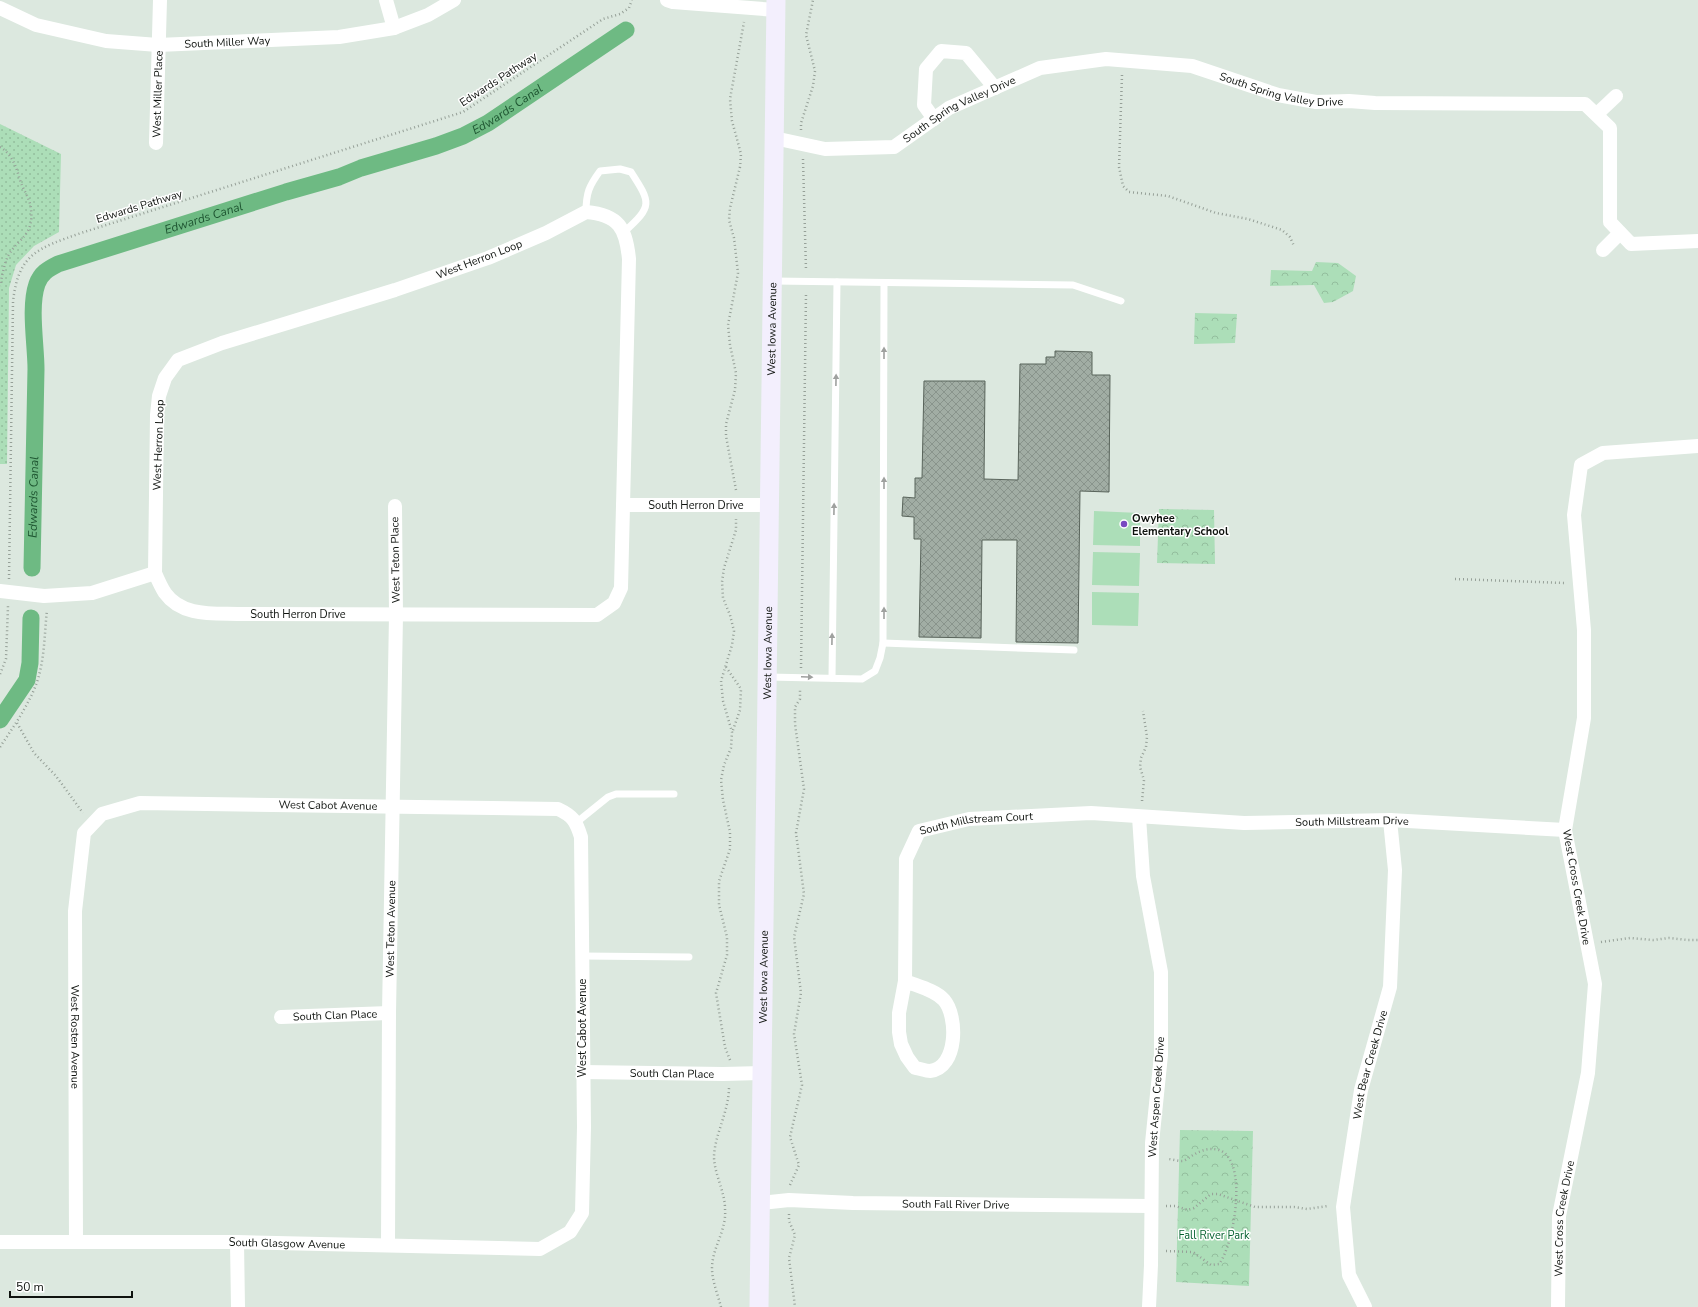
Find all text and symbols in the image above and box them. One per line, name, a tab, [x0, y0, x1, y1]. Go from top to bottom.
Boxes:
street label: South Miller Way	[184, 33, 271, 52]
street label: Edwards Pathway	[457, 49, 540, 110]
street label: West Miller Place	[149, 50, 167, 138]
street label: South Spring Valley Drive	[1218, 69, 1344, 110]
street label: South Spring Valley Drive	[900, 73, 1018, 146]
water label: Edwards Canal	[469, 80, 546, 138]
street label: Edwards Pathway	[94, 186, 184, 227]
water label: Edwards Canal	[162, 198, 245, 238]
street label: West Herron Loop	[434, 236, 524, 283]
street label: West Iowa Avenue	[764, 282, 780, 376]
one-way arrow	[881, 346, 887, 359]
one-way arrow	[833, 373, 839, 386]
street label: West Herron Loop	[149, 399, 168, 491]
water label: Edwards Canal	[25, 456, 42, 538]
one-way arrow	[881, 476, 887, 489]
street label: South Herron Drive	[648, 498, 744, 513]
one-way arrow	[831, 502, 837, 515]
place label: Owyhee Elementary School	[1132, 511, 1229, 539]
street label: West Teton Place	[387, 516, 404, 603]
marker: Owyhee Elementary School	[1119, 519, 1129, 529]
street label: West Iowa Avenue	[760, 606, 776, 700]
one-way arrow	[881, 606, 887, 619]
street label: South Herron Drive	[250, 607, 346, 622]
one-way arrow	[829, 632, 835, 645]
one-way arrow	[801, 674, 813, 681]
street label: West Cabot Avenue	[278, 797, 378, 814]
street label: South Millstream Court	[918, 809, 1033, 839]
street label: South Millstream Drive	[1295, 813, 1409, 830]
street label: West Cross Creek Drive	[1559, 828, 1594, 946]
street label: West Teton Avenue	[383, 880, 399, 978]
street label: West Iowa Avenue	[756, 930, 772, 1024]
street label: West Cabot Avenue	[575, 978, 590, 1077]
street label: West Rosten Avenue	[67, 985, 83, 1089]
street label: South Clan Place	[292, 1006, 378, 1025]
street label: West Bear Creek Drive	[1350, 1008, 1391, 1121]
street label: West Aspen Creek Drive	[1145, 1036, 1168, 1158]
street label: South Clan Place	[630, 1066, 714, 1082]
street label: West Cross Creek Drive	[1551, 1159, 1578, 1277]
street label: South Fall River Drive	[902, 1196, 1010, 1213]
park label: Fall River Park	[1178, 1228, 1250, 1243]
street label: South Glasgow Avenue	[229, 1235, 346, 1253]
scale bar	[10, 1273, 132, 1299]
text: 50 m	[16, 1279, 44, 1295]

